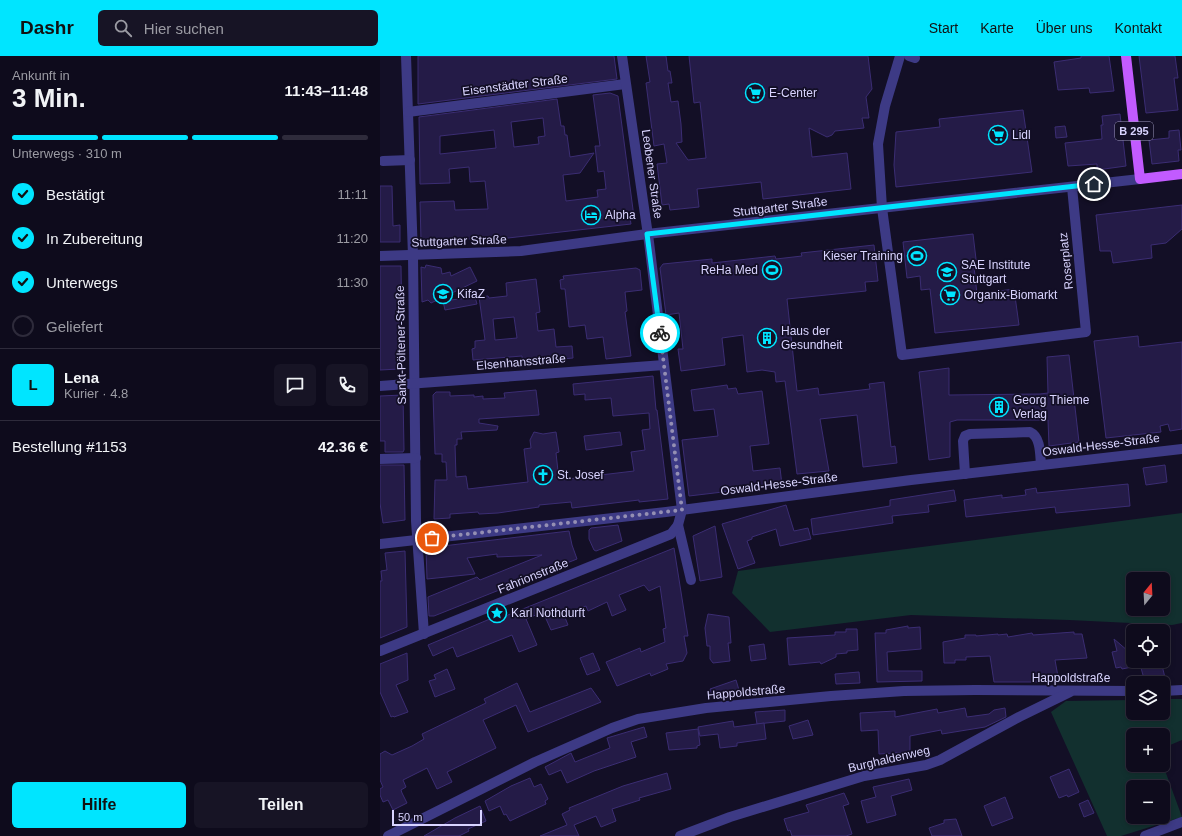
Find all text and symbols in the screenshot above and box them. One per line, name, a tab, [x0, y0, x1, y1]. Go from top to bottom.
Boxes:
search box	[98, 10, 378, 46]
text: Dashr	[20, 17, 74, 38]
icon: search	[112, 17, 134, 39]
text: Hier suchen	[144, 20, 224, 37]
text: Start	[929, 20, 958, 36]
text: Karte	[980, 20, 1014, 36]
text: Über uns	[1036, 20, 1093, 36]
text: Kontakt	[1115, 20, 1162, 36]
text: Ankunft in	[12, 68, 70, 83]
street label: Eisenstädter Straße	[462, 72, 569, 98]
text: 11:43–11:48	[285, 82, 368, 99]
supermarket icon: E-Center	[744, 82, 766, 104]
text: 3 Min.	[12, 83, 86, 113]
place label: E-Center	[769, 86, 817, 100]
road number: B 295	[1115, 122, 1153, 140]
supermarket icon: Lidl	[987, 124, 1009, 146]
street label: Leobener Straße	[639, 128, 665, 220]
place label: Lidl	[1012, 128, 1031, 142]
text: Unterwegs · 310 m	[12, 146, 122, 161]
pin	[1077, 167, 1111, 201]
icon: home	[1083, 173, 1105, 195]
icon: check	[12, 183, 34, 205]
text: Bestätigt	[46, 186, 104, 203]
text: 11:11	[337, 187, 368, 202]
street label: Stuttgarter Straße	[732, 194, 829, 220]
hotel icon: Alpha	[580, 204, 602, 226]
place label: Alpha	[605, 208, 636, 222]
icon: check	[12, 227, 34, 249]
text: In Zubereitung	[46, 230, 143, 247]
text: 11:20	[336, 231, 368, 246]
street label: Stuttgarter Straße	[411, 232, 507, 250]
street label: Roserplatz	[1056, 232, 1076, 290]
sports icon: Kieser Training	[906, 245, 928, 267]
place label: Kieser Training	[823, 249, 903, 263]
place label: SAE Institute Stuttgart	[961, 258, 1031, 286]
sports icon: ReHa Med	[761, 259, 783, 281]
school or university icon: SAE Institute Stuttgart	[936, 261, 958, 283]
place label: ReHa Med	[701, 263, 758, 277]
icon: check	[12, 271, 34, 293]
text: Unterwegs	[46, 274, 118, 291]
text: 11:30	[336, 275, 368, 290]
school or university icon: KifaZ	[432, 283, 454, 305]
supermarket icon: Organix-Biomarkt	[939, 284, 961, 306]
street label: Sankt-Pöltener-Straße	[393, 285, 409, 405]
place label: KifaZ	[457, 287, 485, 301]
place label: Organix-Biomarkt	[964, 288, 1058, 302]
courier	[640, 313, 680, 353]
text: Geliefert	[46, 318, 103, 335]
icon: bike	[649, 322, 671, 344]
place label: Haus der Gesundheit	[781, 324, 843, 352]
building icon: Haus der Gesundheit	[756, 327, 778, 349]
street label: Elsenhansstraße	[476, 351, 567, 373]
button: chat	[274, 364, 316, 406]
button: phone	[326, 364, 368, 406]
text: Lena	[64, 369, 99, 386]
text: L	[28, 376, 38, 393]
text: Kurier · 4.8	[64, 386, 128, 401]
place label: Georg Thieme Verlag	[1013, 393, 1090, 421]
building icon: Georg Thieme Verlag	[988, 396, 1010, 418]
street label: Oswald-Hesse-Straße	[1042, 431, 1161, 459]
text: Bestellung #1153	[12, 438, 127, 455]
text: 42.36 €	[318, 438, 368, 455]
church icon: St. Josef	[532, 464, 554, 486]
place label: St. Josef	[557, 468, 604, 482]
street label: Oswald-Hesse-Straße	[720, 470, 839, 498]
pin	[415, 521, 449, 555]
icon: bag	[421, 527, 443, 549]
street label: Fahrionstraße	[496, 555, 571, 596]
north arrow	[1126, 572, 1170, 616]
map controls	[1126, 572, 1170, 824]
place icon: Karl Nothdurft	[486, 602, 508, 624]
place label: Karl Nothdurft	[511, 606, 586, 620]
button: locate	[1126, 624, 1170, 668]
street label: Happoldstraße	[1032, 671, 1111, 685]
button: layers	[1126, 676, 1170, 720]
street label: Happoldstraße	[706, 682, 786, 702]
button: +	[1126, 728, 1170, 772]
street label: Burghaldenweg	[847, 743, 931, 775]
button: −	[1126, 780, 1170, 824]
button: Hilfe	[12, 782, 186, 828]
button: Teilen	[194, 782, 368, 828]
scale bar	[392, 808, 482, 827]
text: 50 m	[398, 811, 422, 823]

